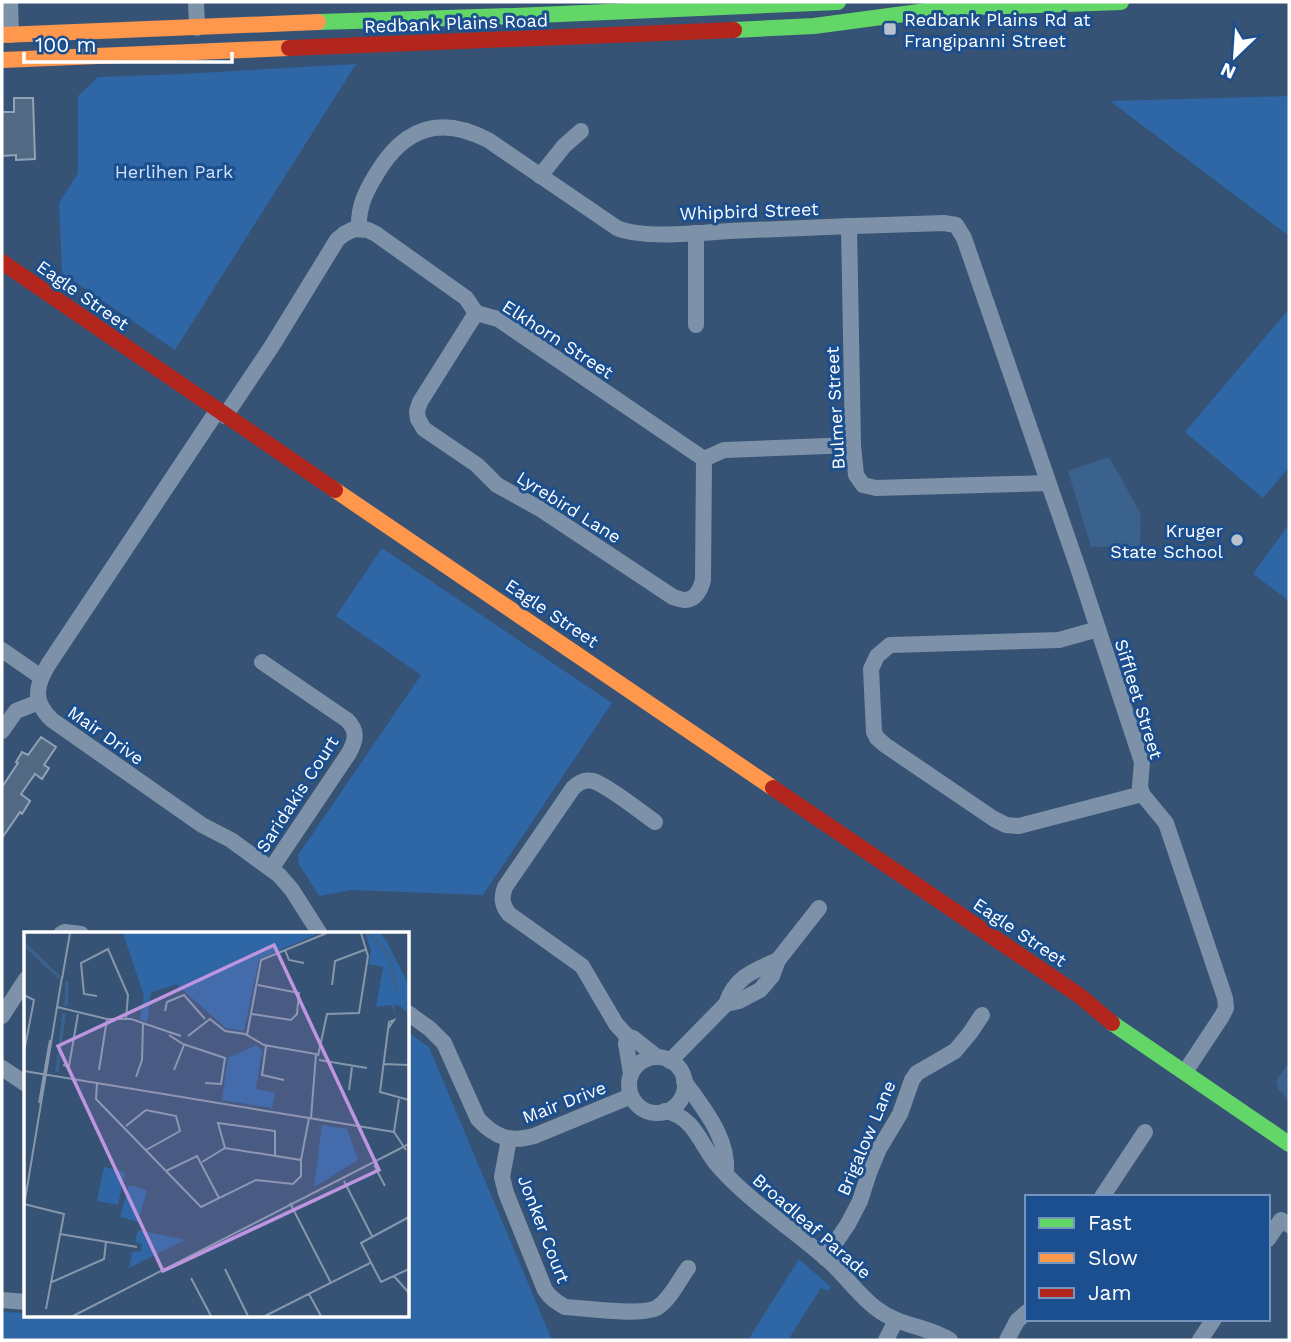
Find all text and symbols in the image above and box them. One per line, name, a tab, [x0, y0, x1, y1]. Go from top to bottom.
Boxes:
street label: Redbank Plains Road	[364, 9, 548, 37]
place label: Redbank Plains Rd at Frangipanni Street	[904, 9, 1091, 51]
scale bar	[24, 21, 233, 65]
marker: Redbank Plains Rd at Frangipanni Street	[882, 21, 898, 37]
north arrow	[1200, 21, 1270, 91]
text: 100 m	[35, 32, 97, 57]
text: N	[1217, 58, 1239, 84]
park label: Herlihen Park	[115, 161, 233, 182]
street label: Whipbird Street	[679, 198, 819, 224]
street label: Eagle Street	[33, 256, 133, 335]
street label: Elkhorn Street	[499, 295, 618, 383]
street label: Bulmer Street	[821, 346, 849, 470]
street label: Lyrebird Lane	[513, 467, 625, 547]
place label: Kruger State School	[1110, 520, 1223, 562]
marker: Kruger State School	[1229, 532, 1245, 548]
street label: Eagle Street	[502, 574, 603, 652]
street label: Siffleet Street	[1111, 637, 1167, 762]
street label: Mair Drive	[64, 701, 148, 769]
street label: Saridakis Court	[252, 732, 343, 856]
street label: Eagle Street	[970, 893, 1071, 971]
inset map	[24, 932, 410, 1318]
street label: Mair Drive	[519, 1076, 609, 1128]
street label: Brigalow Lane	[832, 1077, 900, 1199]
street label: Broadleaf Parade	[749, 1169, 875, 1283]
street label: Jonker Court	[514, 1172, 574, 1286]
legend	[1025, 1195, 1270, 1321]
text: Fast	[1088, 1210, 1132, 1235]
text: Slow	[1088, 1245, 1138, 1270]
text: Jam	[1088, 1280, 1131, 1305]

